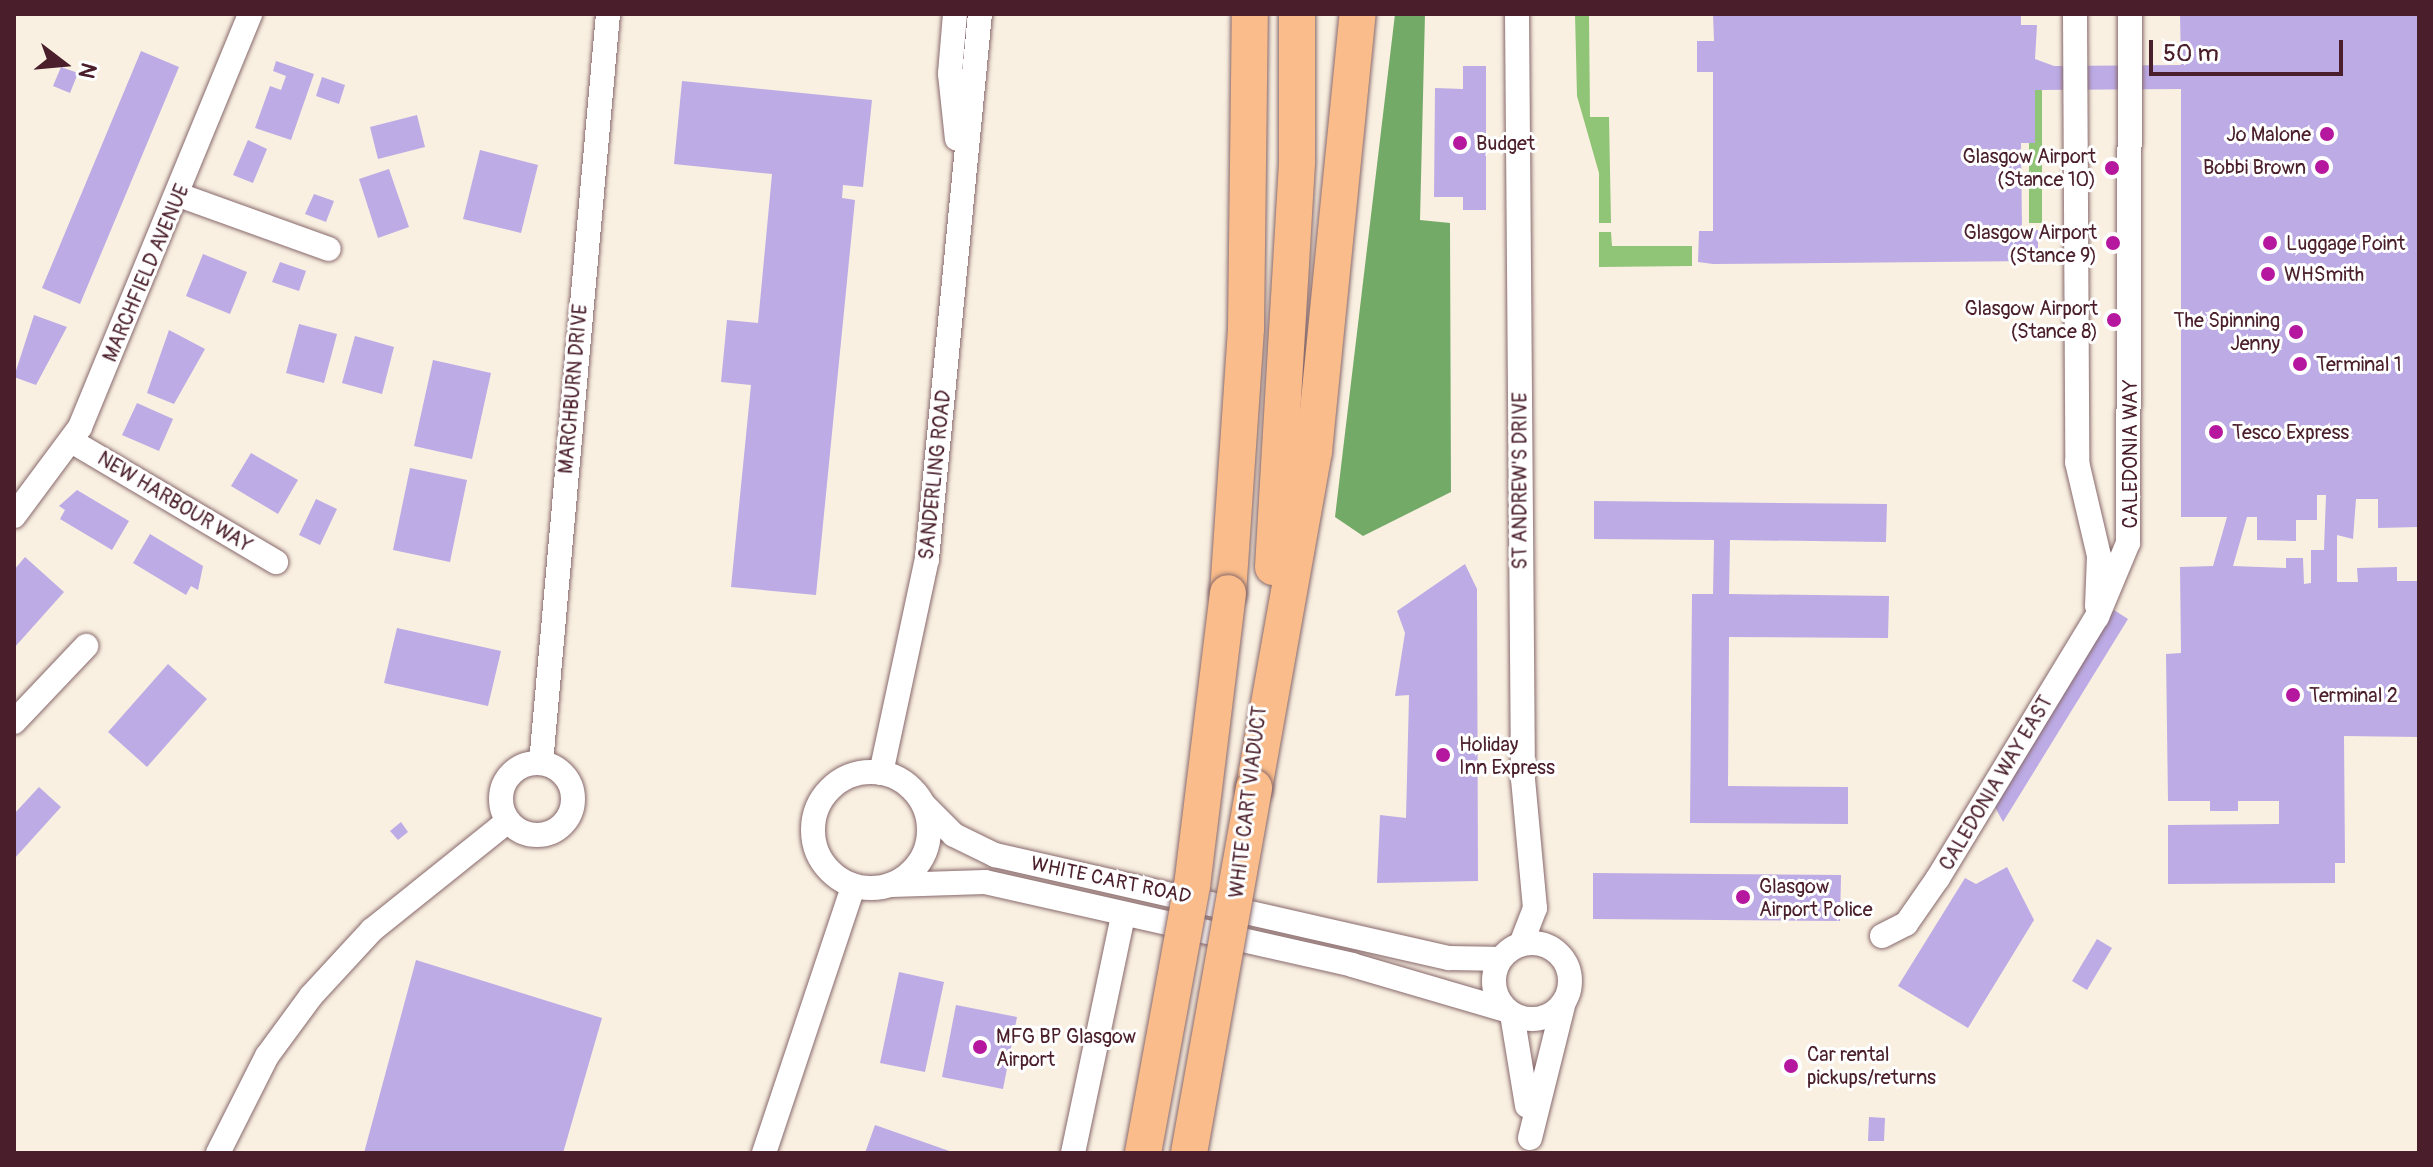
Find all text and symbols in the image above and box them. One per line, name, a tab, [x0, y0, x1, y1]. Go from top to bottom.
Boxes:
north arrow	[24, 24, 104, 104]
scale bar	[2153, 24, 2347, 74]
text: 50 m	[2163, 39, 2219, 68]
text: N	[72, 60, 103, 82]
place label: Jo Malone	[2226, 122, 2311, 146]
marker: Jo Malone	[2318, 125, 2336, 143]
place label: Budget	[1476, 131, 1535, 155]
marker: Budget	[1451, 134, 1469, 152]
place label: Glasgow Airport (Stance 10)	[1962, 144, 2096, 191]
place label: Bobbi Brown	[2203, 155, 2306, 179]
marker: Bobbi Brown	[2313, 158, 2331, 176]
marker: Glasgow Airport (Stance 10)	[2103, 159, 2121, 177]
street label: MARCHFIELD AVENUE	[98, 181, 194, 365]
place label: Glasgow Airport (Stance 9)	[1963, 220, 2097, 267]
place label: Luggage Point	[2286, 231, 2405, 255]
marker: Glasgow Airport (Stance 9)	[2104, 234, 2122, 252]
marker: Luggage Point	[2261, 234, 2279, 252]
place label: WHSmith	[2284, 262, 2364, 286]
marker: WHSmith	[2259, 265, 2277, 283]
place label: Glasgow Airport (Stance 8)	[1964, 296, 2098, 343]
street label: MARCHBURN DRIVE	[554, 303, 592, 475]
place label: The Spinning Jenny	[2173, 308, 2280, 355]
marker: Glasgow Airport (Stance 8)	[2105, 311, 2123, 329]
marker: The Spinning Jenny	[2287, 323, 2305, 341]
place label: Terminal 1	[2316, 352, 2402, 376]
marker: Terminal 1	[2291, 355, 2309, 373]
street label: CALEDONIA WAY	[2118, 379, 2142, 529]
street label: SANDERLING ROAD	[914, 389, 956, 561]
street label: ST ANDREW'S DRIVE	[1508, 392, 1532, 570]
place label: Tesco Express	[2232, 420, 2349, 444]
marker: Tesco Express	[2207, 423, 2225, 441]
street label: NEW HARBOUR WAY	[93, 446, 257, 558]
place label: Terminal 2	[2309, 683, 2398, 707]
marker: Terminal 2	[2284, 686, 2302, 704]
street label: CALEDONIA WAY EAST	[1934, 691, 2058, 875]
street label: WHITE CART VIADUCT	[1224, 705, 1272, 899]
place label: Holiday Inn Express	[1459, 732, 1555, 779]
marker: Holiday Inn Express	[1434, 746, 1452, 764]
street label: WHITE CART ROAD	[1029, 851, 1193, 909]
place label: Glasgow Airport Police	[1759, 874, 1873, 921]
marker: Glasgow Airport Police	[1734, 888, 1752, 906]
place label: MFG BP Glasgow Airport	[996, 1024, 1136, 1071]
marker: MFG BP Glasgow Airport	[971, 1038, 989, 1056]
place label: Car rental pickups/returns	[1807, 1042, 1936, 1089]
marker: Car rental pickups/returns	[1782, 1057, 1800, 1075]

